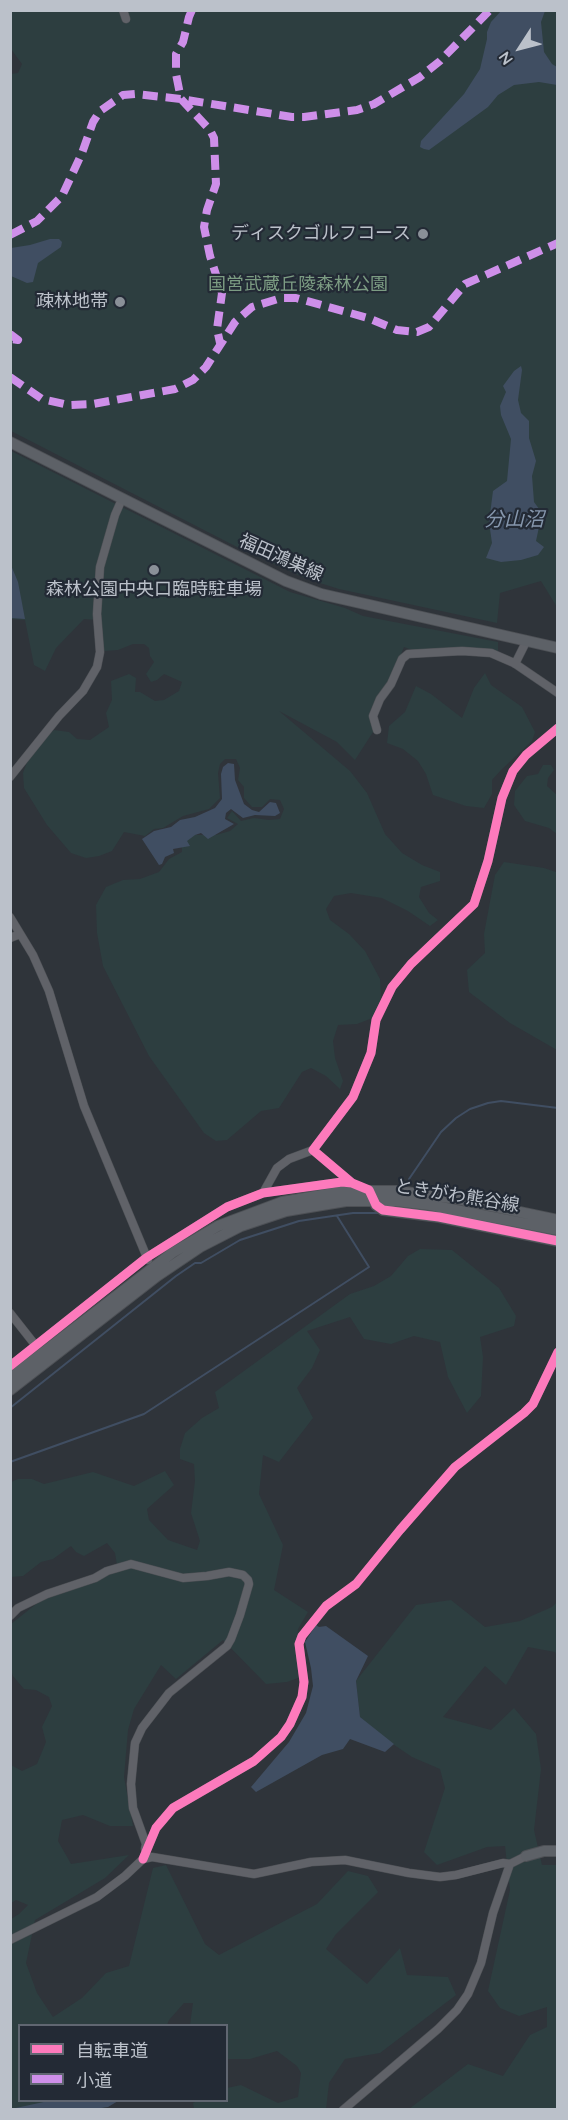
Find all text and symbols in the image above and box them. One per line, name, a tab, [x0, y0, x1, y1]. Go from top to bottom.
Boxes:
north arrow	[490, 18, 550, 78]
text: N	[494, 48, 517, 69]
place label: ディスクゴルフコース	[231, 223, 411, 245]
marker: ディスクゴルフコース	[416, 227, 430, 241]
park label: 国営武蔵丘陵森林公園	[208, 274, 388, 296]
place label: 疎林地帯	[36, 291, 108, 313]
marker: 疎林地帯	[113, 295, 127, 309]
water label: 分山沼	[484, 508, 544, 532]
street label: 福田鴻巣線	[235, 530, 327, 586]
marker: 森林公園中央口臨時駐車場	[147, 563, 161, 577]
place label: 森林公園中央口臨時駐車場	[46, 579, 262, 601]
street label: ときがわ熊谷線	[393, 1175, 521, 1217]
legend	[18, 2024, 228, 2102]
text: 自転車道	[76, 2039, 148, 2062]
text: 小道	[76, 2069, 112, 2092]

